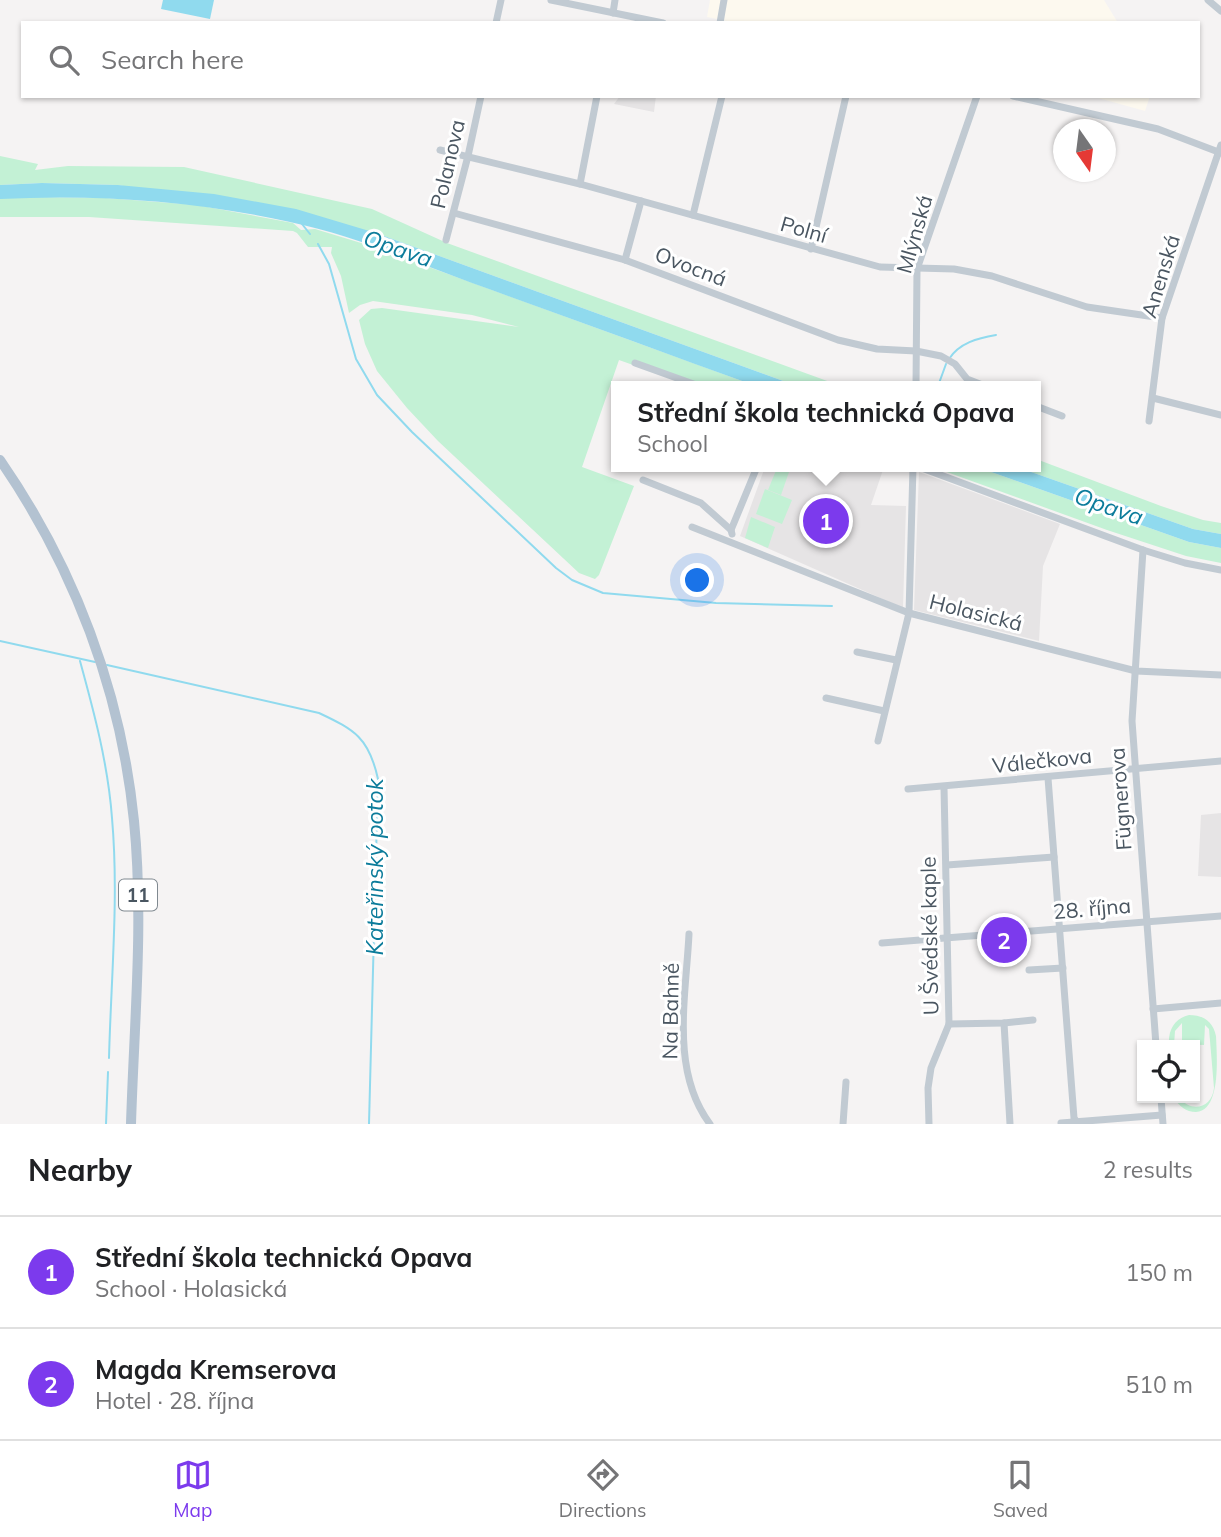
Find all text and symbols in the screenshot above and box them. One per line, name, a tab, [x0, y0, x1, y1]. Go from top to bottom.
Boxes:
search box	[21, 21, 1200, 98]
icon: search	[45, 41, 83, 79]
text: Search here	[101, 43, 244, 76]
street label: Polanova	[424, 117, 470, 211]
north arrow	[1053, 119, 1116, 182]
street label: Mlýnská	[890, 192, 938, 276]
street label: Polní	[778, 210, 831, 248]
water label: Opava	[360, 223, 436, 273]
street label: Anenská	[1135, 231, 1185, 321]
street label: Ovocná	[652, 241, 730, 291]
popup	[611, 381, 1041, 472]
text: Střední škola technická Opava	[637, 396, 1015, 429]
text: School	[637, 429, 708, 458]
water label: Opava	[1071, 481, 1147, 531]
pin: 1	[803, 495, 849, 547]
your location	[680, 563, 714, 597]
street label: Holasická	[927, 588, 1025, 636]
street label: Válečkova	[991, 742, 1093, 778]
street label: Fügnerova	[1103, 747, 1137, 851]
water label: Kateřinský potok	[360, 777, 389, 955]
street label: U Švédské kaple	[915, 856, 943, 1016]
road number: 11	[119, 880, 157, 911]
street label: 28. října	[1052, 892, 1132, 924]
pin: 2	[981, 914, 1027, 966]
street label: Na Bahně	[656, 962, 684, 1060]
map controls	[1137, 1040, 1200, 1103]
button: locate	[1137, 1040, 1200, 1103]
text: Nearby	[28, 1151, 132, 1189]
text: 2 results	[1103, 1155, 1193, 1184]
text: Střední škola technická Opava	[95, 1241, 473, 1274]
text: 1	[44, 1258, 58, 1287]
text: 150 m	[1125, 1258, 1193, 1287]
text: School · Holasická	[95, 1274, 287, 1303]
text: Magda Kremserova	[95, 1353, 337, 1386]
text: 2	[44, 1370, 58, 1399]
text: 510 m	[1125, 1370, 1193, 1399]
text: Hotel · 28. října	[95, 1386, 254, 1415]
tab: Map	[173, 1456, 212, 1522]
tab: Directions	[559, 1456, 647, 1522]
tab: Saved	[993, 1456, 1048, 1522]

